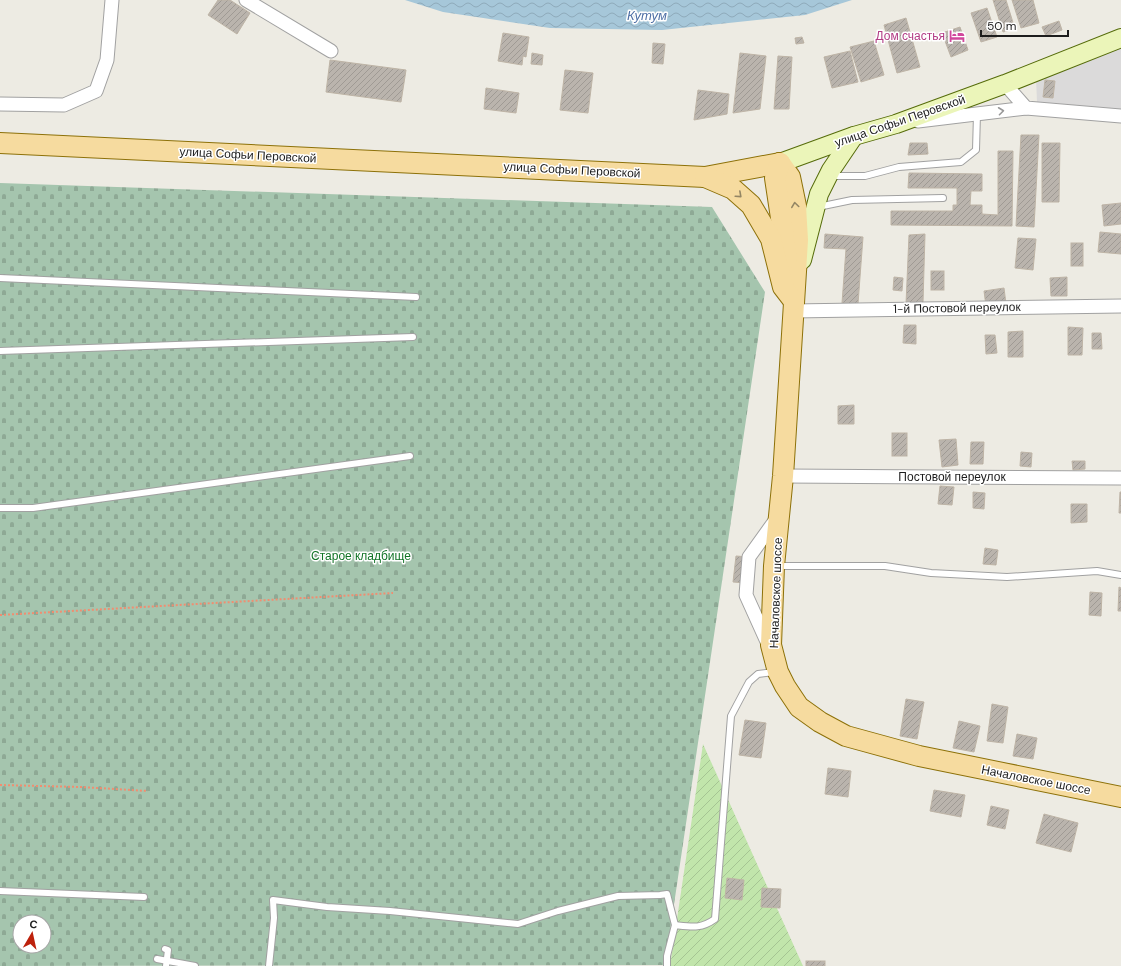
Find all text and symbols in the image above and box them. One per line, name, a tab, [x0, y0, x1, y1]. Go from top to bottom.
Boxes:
water label: Кутум	[627, 7, 667, 24]
scale bar	[981, 12, 1068, 38]
text: 50 m	[987, 18, 1016, 34]
hotel icon: Дом счастья	[948, 27, 966, 45]
place label: Дом счастья	[876, 28, 945, 44]
street label: улица Софьи Перовской	[833, 91, 967, 151]
one-way arrow	[998, 107, 1004, 116]
street label: улица Софьи Перовской	[179, 143, 317, 167]
street label: улица Софьи Перовской	[503, 158, 641, 182]
one-way arrow	[735, 191, 742, 198]
one-way arrow	[791, 202, 800, 208]
street label: 1-й Постовой переулок	[893, 299, 1022, 317]
street label: Постовой переулок	[898, 469, 1006, 485]
street label: Началовское шоссе	[766, 537, 786, 649]
park label: Старое кладбище	[311, 548, 411, 564]
street label: Началовское шоссе	[980, 762, 1092, 799]
north arrow	[12, 914, 52, 954]
text: С	[29, 917, 39, 932]

